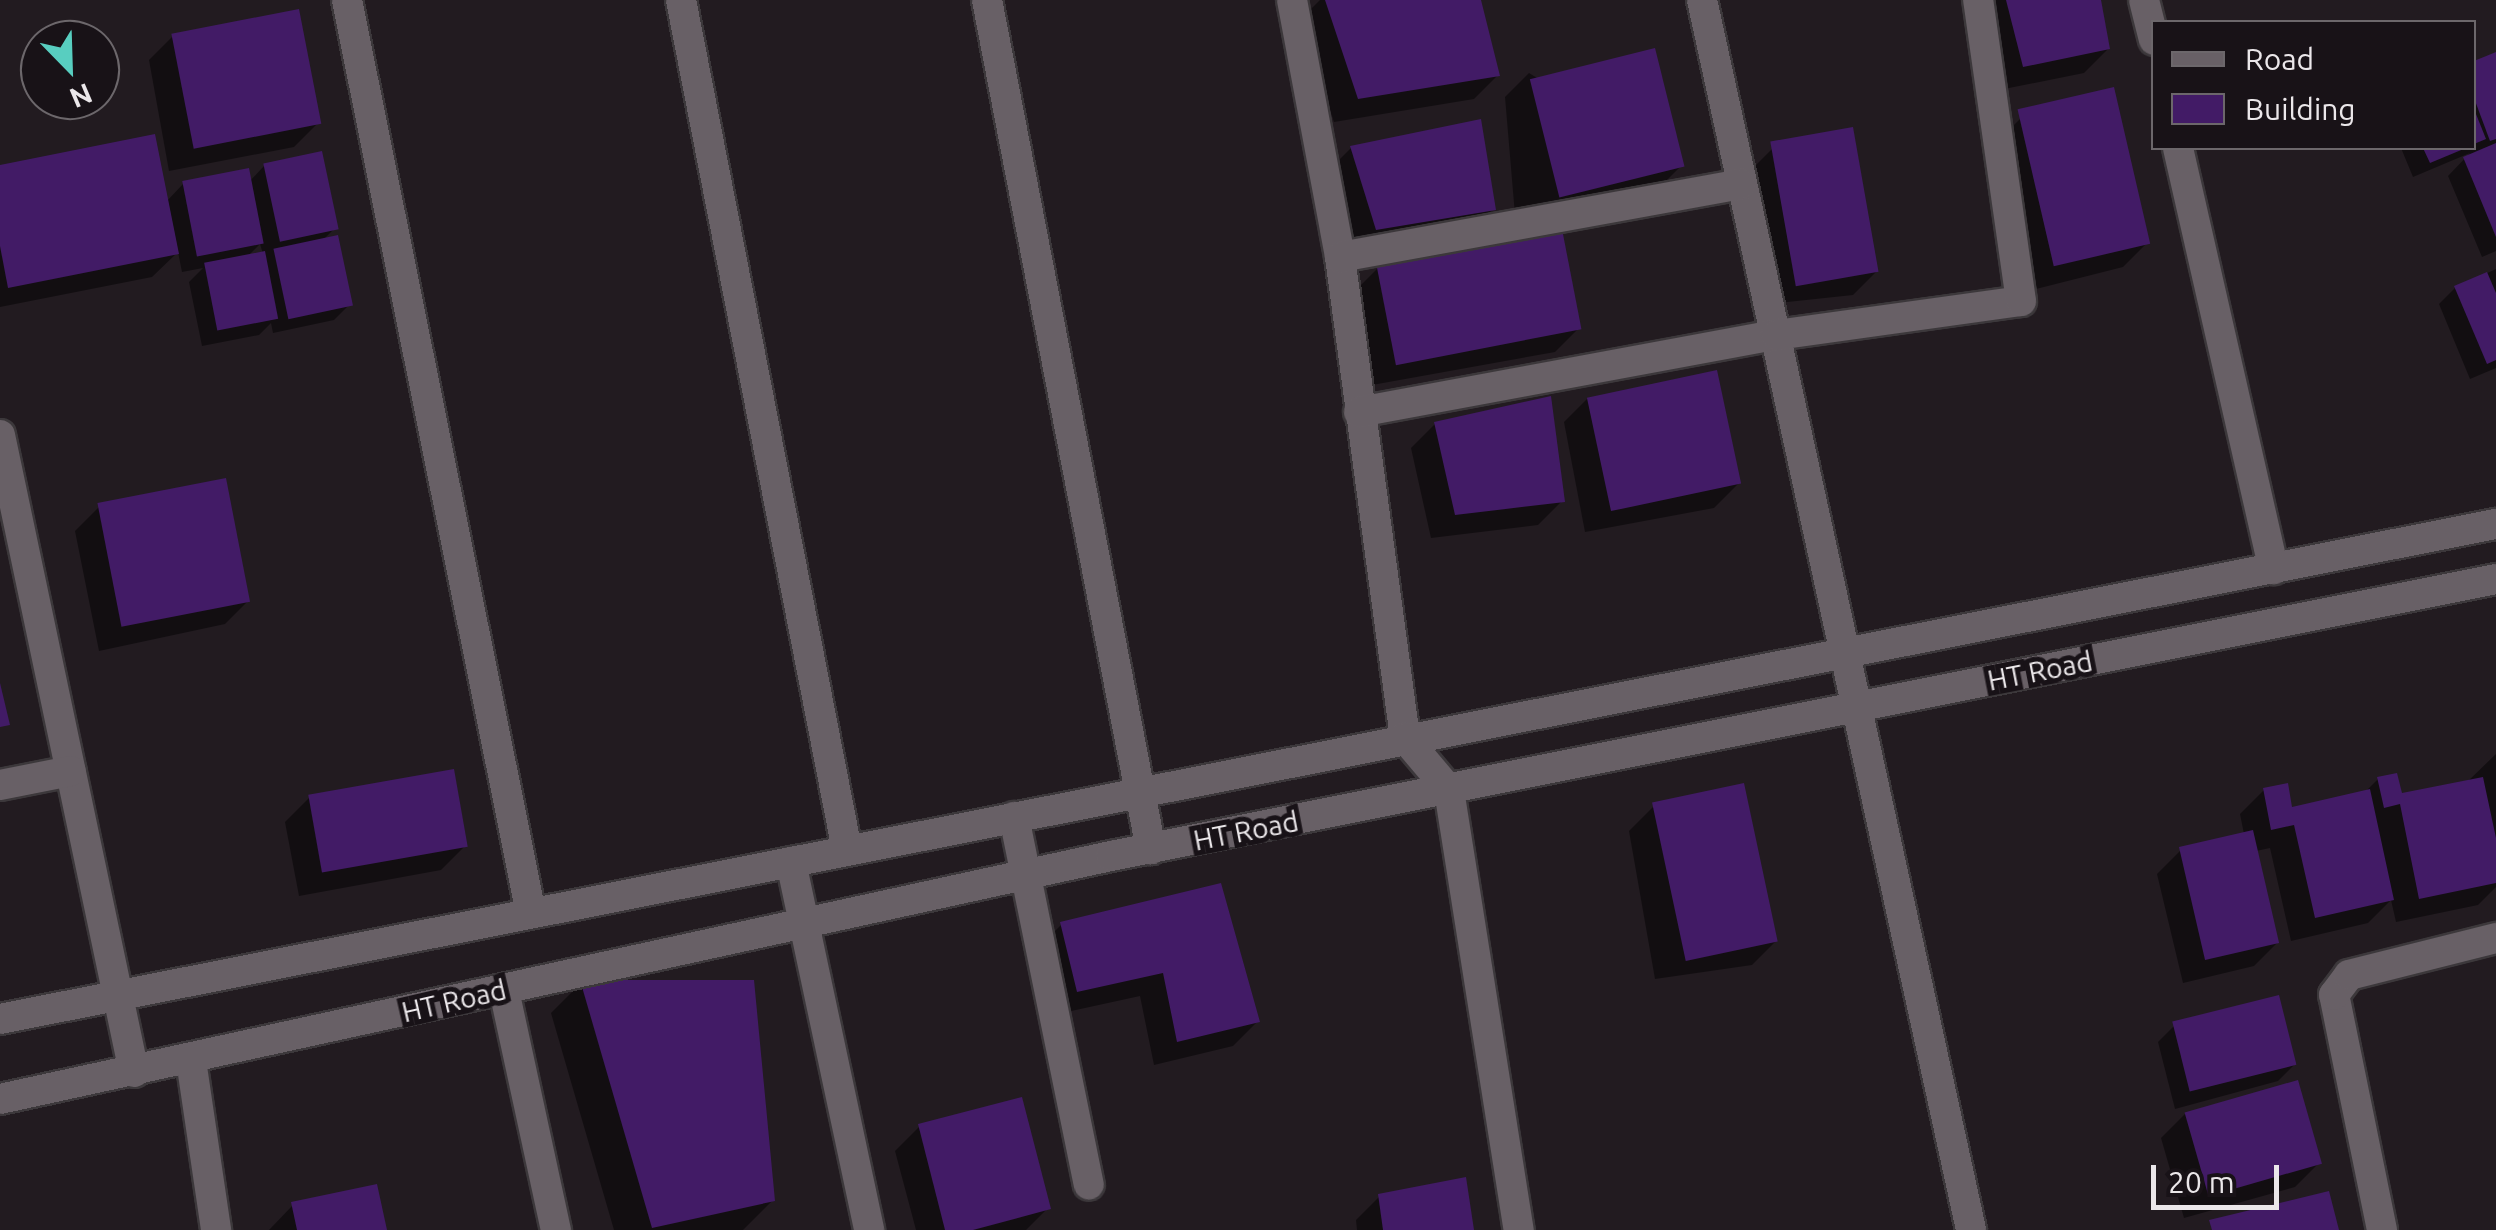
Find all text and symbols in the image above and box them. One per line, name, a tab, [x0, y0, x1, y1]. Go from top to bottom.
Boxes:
north arrow	[20, 20, 120, 120]
legend	[2151, 20, 2476, 150]
text: Road	[2245, 42, 2314, 76]
text: N	[65, 78, 97, 115]
text: Building	[2245, 92, 2356, 126]
street label: HT Road	[1985, 644, 2095, 698]
street label: HT Road	[1191, 804, 1301, 858]
street label: HT Road	[399, 973, 509, 1029]
scale bar	[2156, 1145, 2284, 1207]
text: 20 m	[2168, 1165, 2235, 1199]

